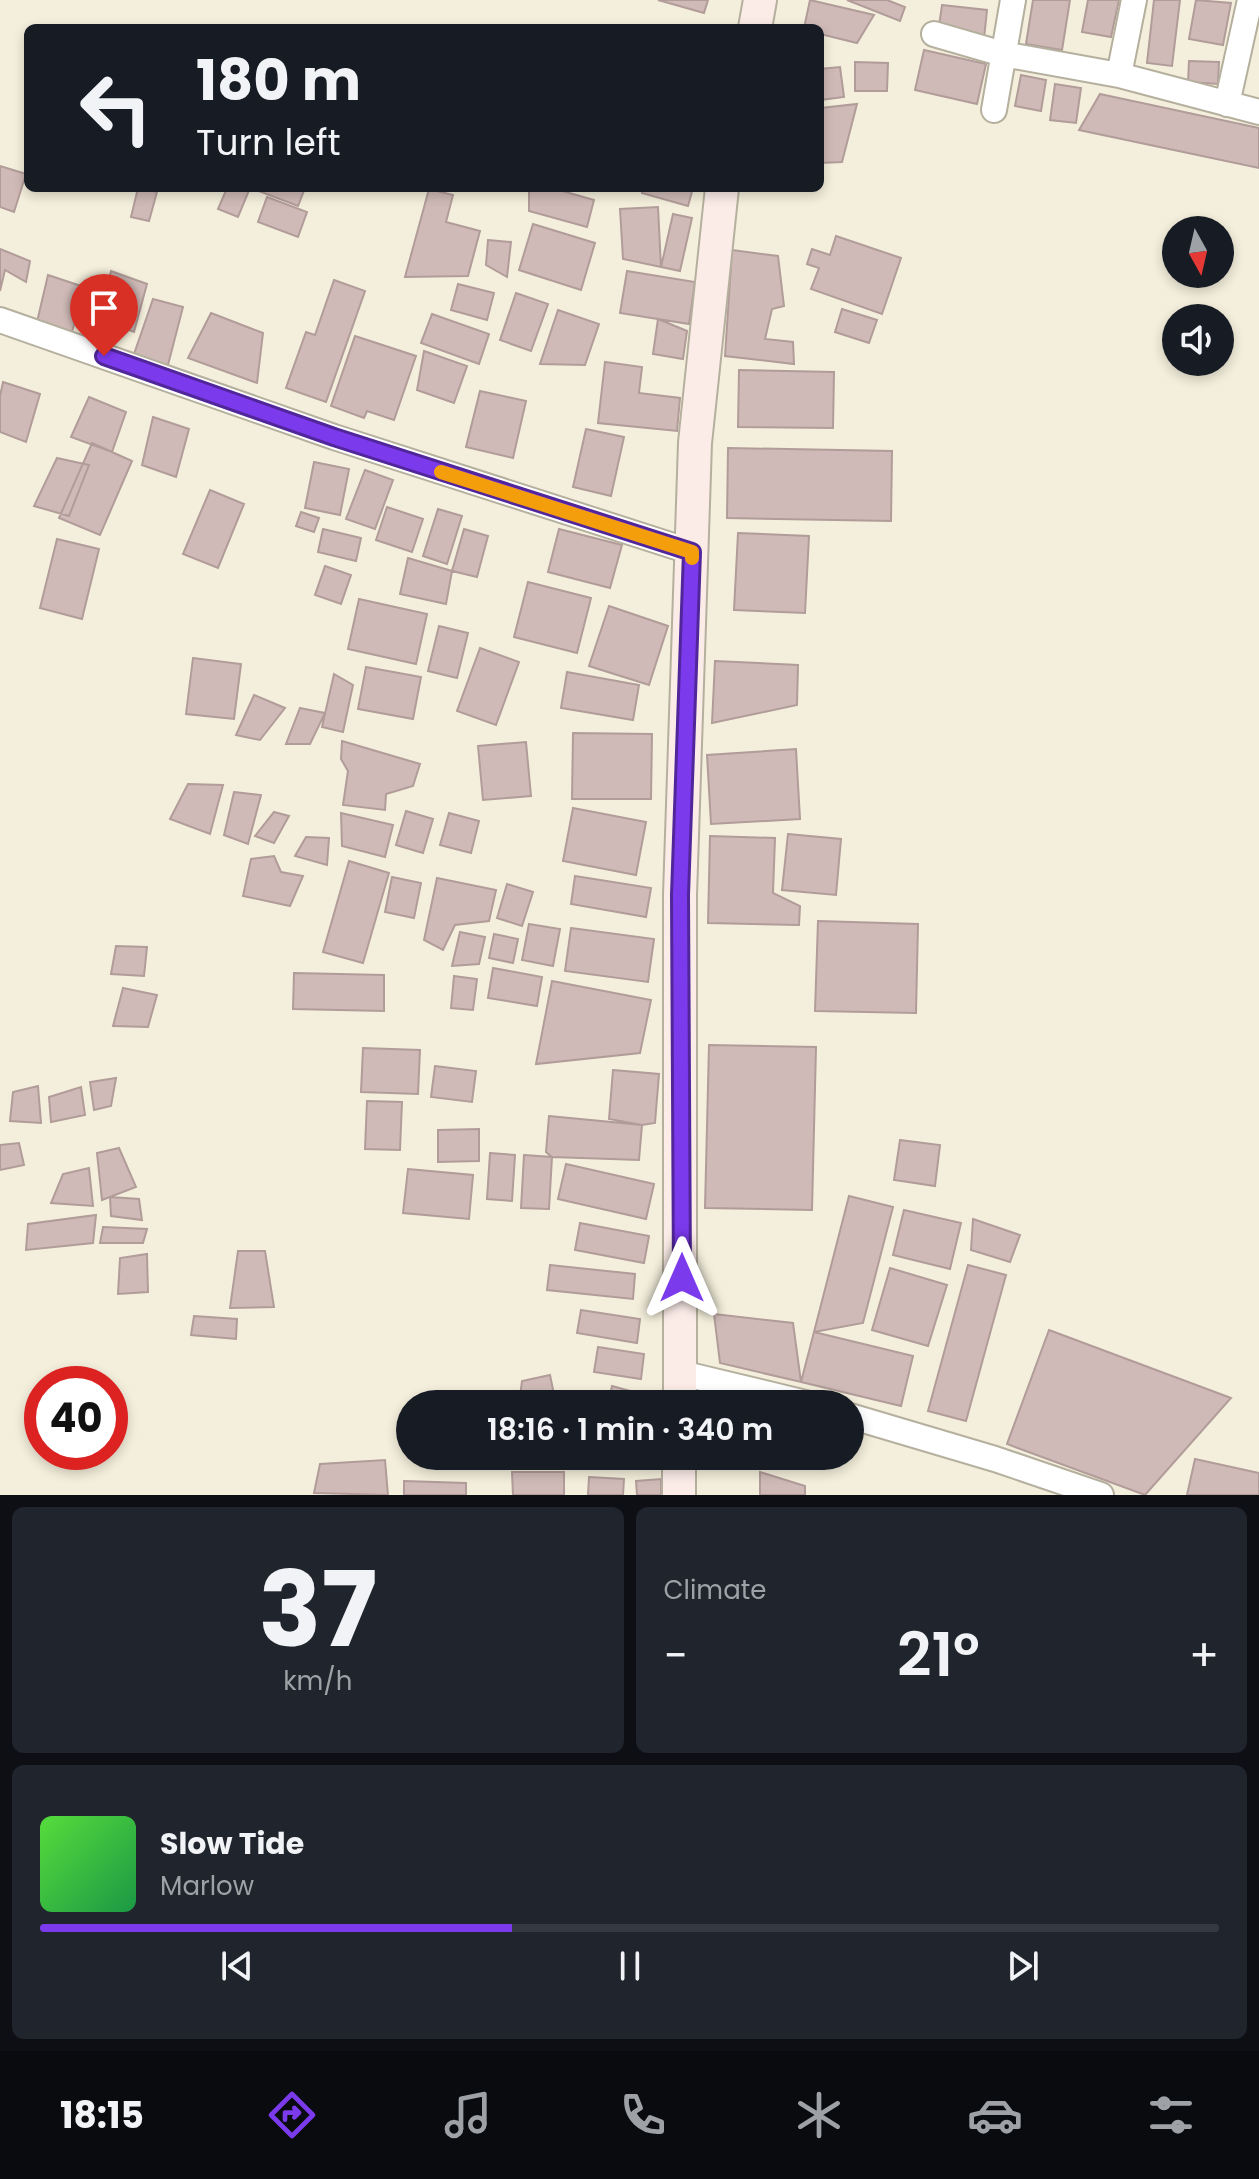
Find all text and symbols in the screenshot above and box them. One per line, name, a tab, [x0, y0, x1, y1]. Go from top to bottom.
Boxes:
text: 180 m	[196, 41, 361, 120]
icon: left	[64, 56, 168, 160]
text: Turn left	[196, 117, 341, 168]
north arrow	[1162, 216, 1234, 288]
map controls	[1162, 216, 1234, 376]
pin	[70, 274, 138, 356]
icon: arrive	[82, 286, 126, 330]
button: sound	[1162, 304, 1234, 376]
position arrow	[640, 1236, 724, 1320]
speed limit sign: 40	[24, 1366, 128, 1470]
text: 18:16 · 1 min · 340 m	[487, 1408, 773, 1451]
text: 37	[258, 1537, 377, 1682]
text: Climate	[664, 1572, 766, 1608]
text: 21°	[897, 1613, 980, 1697]
text: −	[664, 1625, 688, 1686]
text: +	[1189, 1625, 1219, 1686]
text: km/h	[283, 1663, 352, 1699]
text: Slow Tide	[160, 1822, 304, 1865]
text: Marlow	[160, 1868, 254, 1904]
icon: previous	[215, 1944, 259, 1988]
icon: pause	[608, 1944, 652, 1988]
icon: next	[1001, 1944, 1045, 1988]
icon: directions	[264, 2087, 320, 2143]
icon: music	[440, 2087, 496, 2143]
icon: phone	[615, 2087, 671, 2143]
icon: climate	[791, 2087, 847, 2143]
icon: car	[967, 2087, 1023, 2143]
icon: filters	[1143, 2087, 1199, 2143]
text: 18:15	[60, 2090, 144, 2141]

